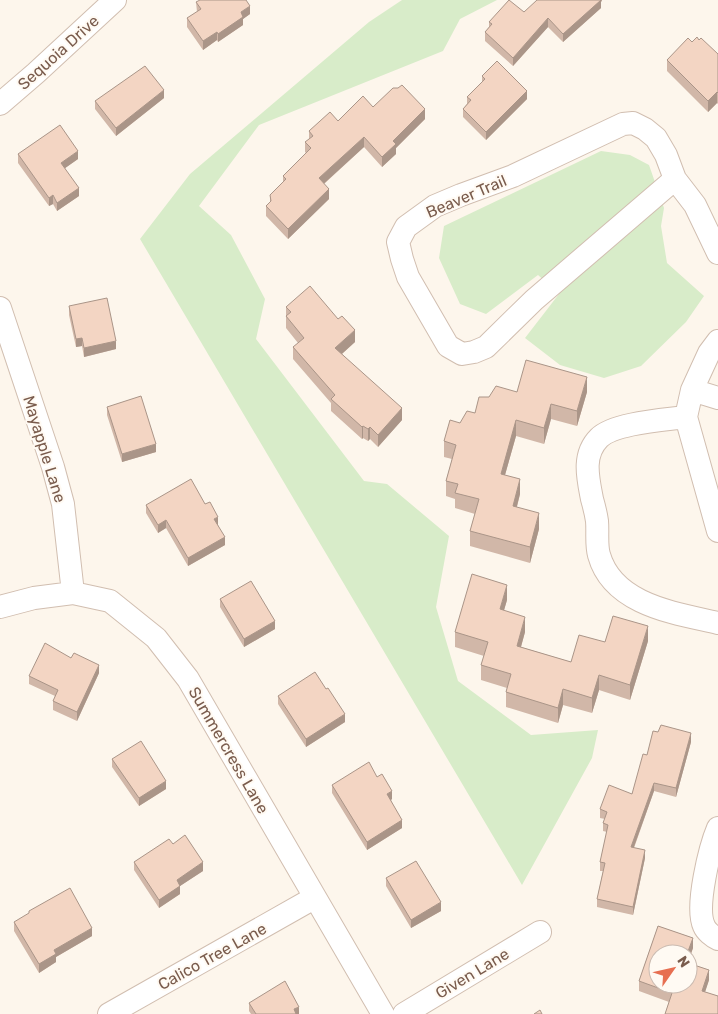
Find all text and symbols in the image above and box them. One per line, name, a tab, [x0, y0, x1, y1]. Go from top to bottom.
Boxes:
street label: Sequoia Drive	[14, 11, 103, 94]
street label: Beaver Trail	[423, 171, 509, 222]
street label: Mayapple Lane	[19, 393, 70, 505]
street label: Summercress Lane	[184, 683, 273, 817]
street label: Calico Tree Lane	[155, 919, 270, 994]
street label: Given Lane	[432, 944, 512, 1003]
north arrow	[648, 944, 698, 994]
text: N	[673, 953, 693, 971]

